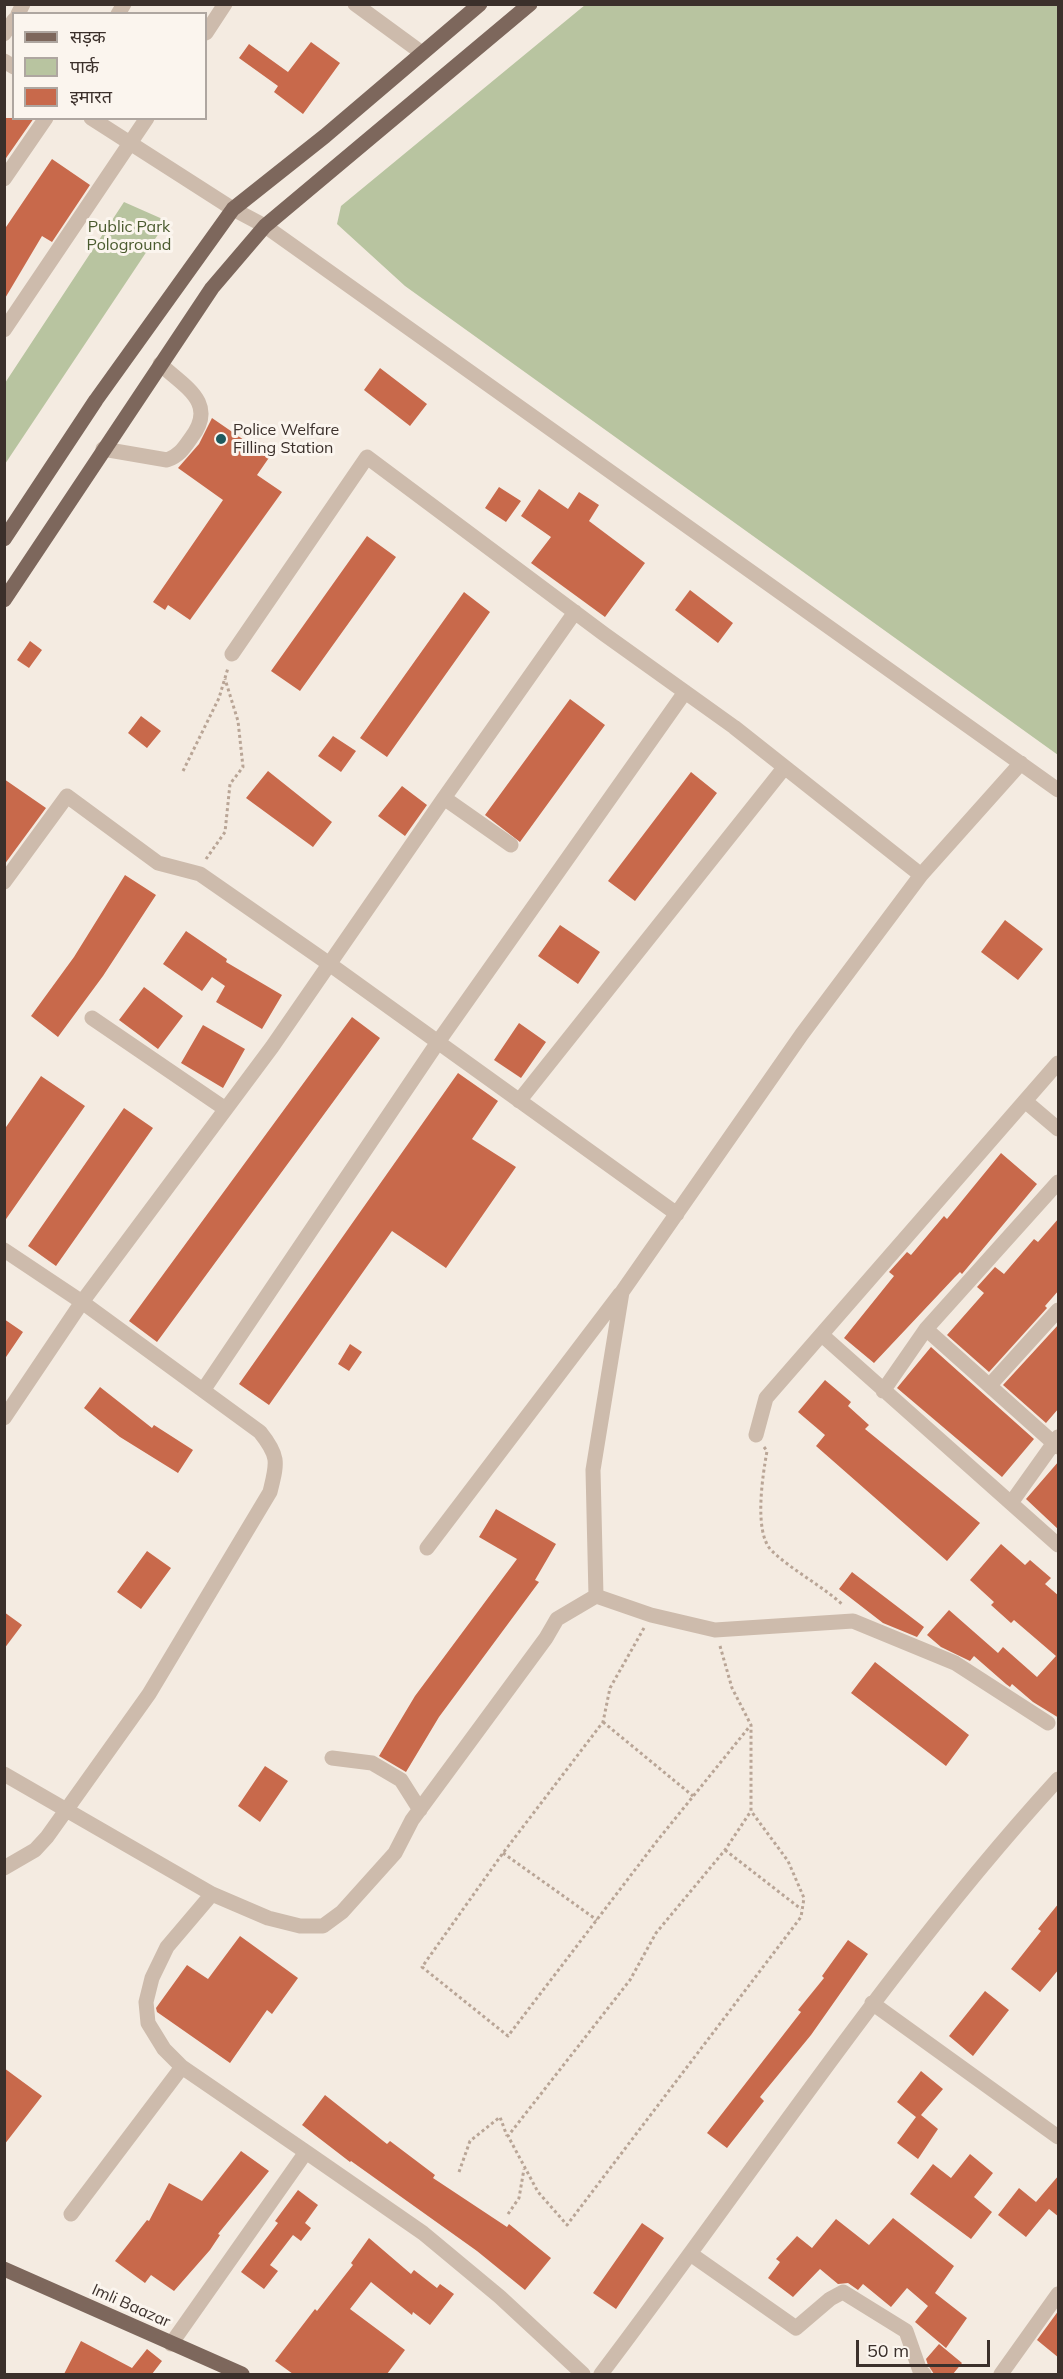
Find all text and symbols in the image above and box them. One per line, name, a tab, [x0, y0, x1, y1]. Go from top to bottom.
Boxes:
legend	[12, 12, 207, 120]
text: सड़क	[70, 25, 106, 48]
text: पार्क	[70, 55, 99, 78]
text: इमारत	[70, 85, 112, 108]
park label: Public Park Pologround	[87, 217, 171, 255]
place label: Police Welfare Filling Station	[233, 420, 339, 458]
marker: Police Welfare Filling Station	[214, 432, 228, 446]
street label: Imli Baazar	[89, 2280, 173, 2332]
scale bar	[859, 2328, 992, 2366]
text: 50 m	[867, 2339, 909, 2362]

